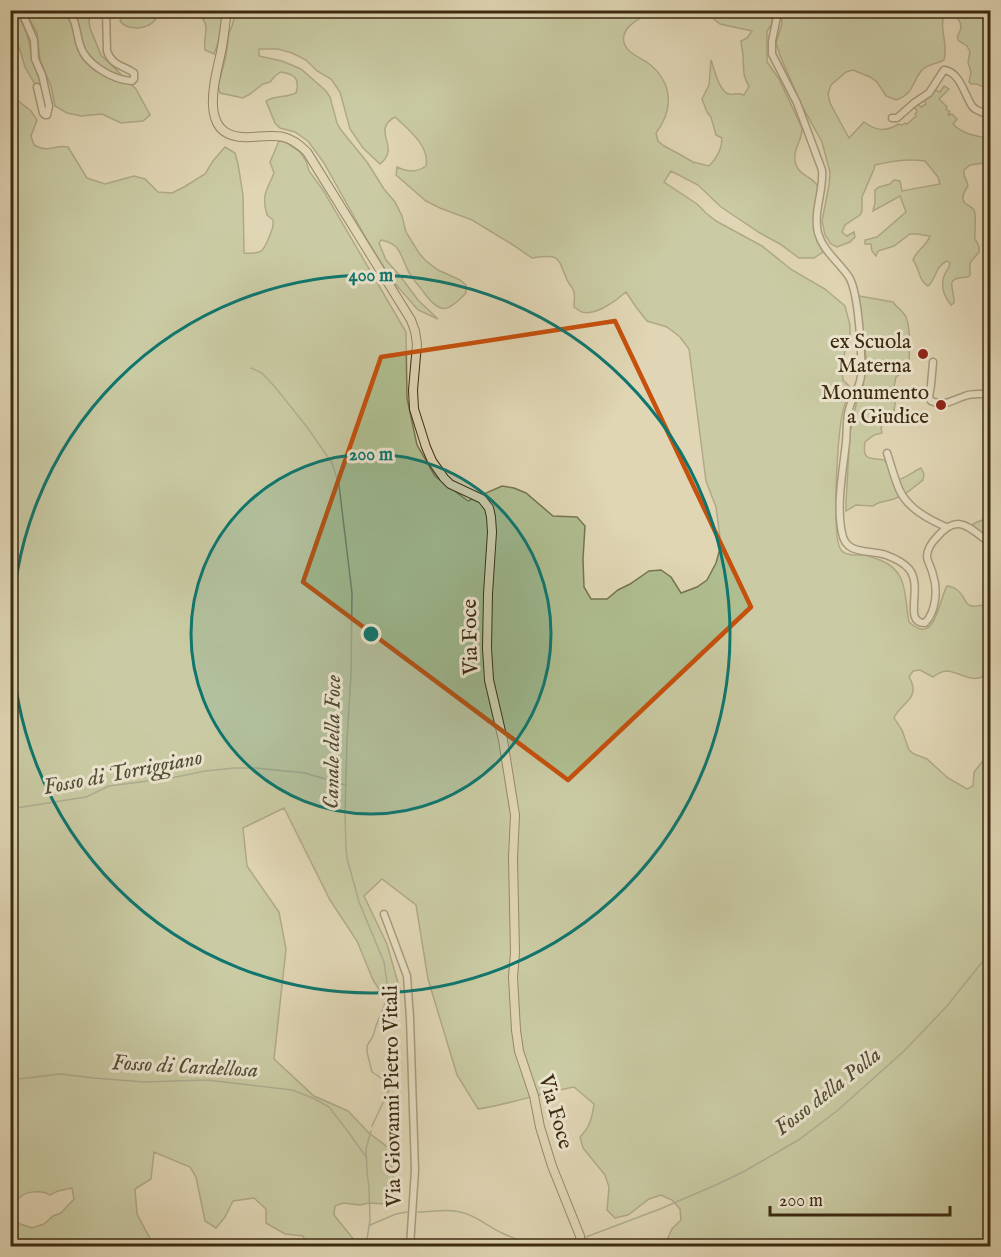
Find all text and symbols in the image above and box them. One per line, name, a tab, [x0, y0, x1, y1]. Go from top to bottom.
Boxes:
text: 400 m	[349, 265, 393, 288]
place label: ex Scuola Materna	[830, 329, 912, 380]
marker: ex Scuola Materna	[916, 347, 930, 361]
place label: Monumento a Giudice	[821, 380, 929, 431]
marker: Monumento a Giudice	[934, 398, 948, 412]
text: 200 m	[349, 444, 393, 467]
street label: Via Foce	[457, 598, 485, 676]
centre of rings	[361, 624, 381, 644]
water label: Canale della Foce	[318, 674, 348, 809]
water label: Fosso di Torriggiano	[41, 744, 205, 802]
street label: Via Giovanni Pietro Vitali	[378, 985, 408, 1208]
water label: Fosso della Polla	[769, 1041, 887, 1142]
water label: Fosso di Cardellosa	[111, 1049, 259, 1085]
street label: Via Foce	[531, 1071, 579, 1153]
scale bar	[770, 1179, 950, 1217]
text: 200 m	[779, 1190, 823, 1213]

